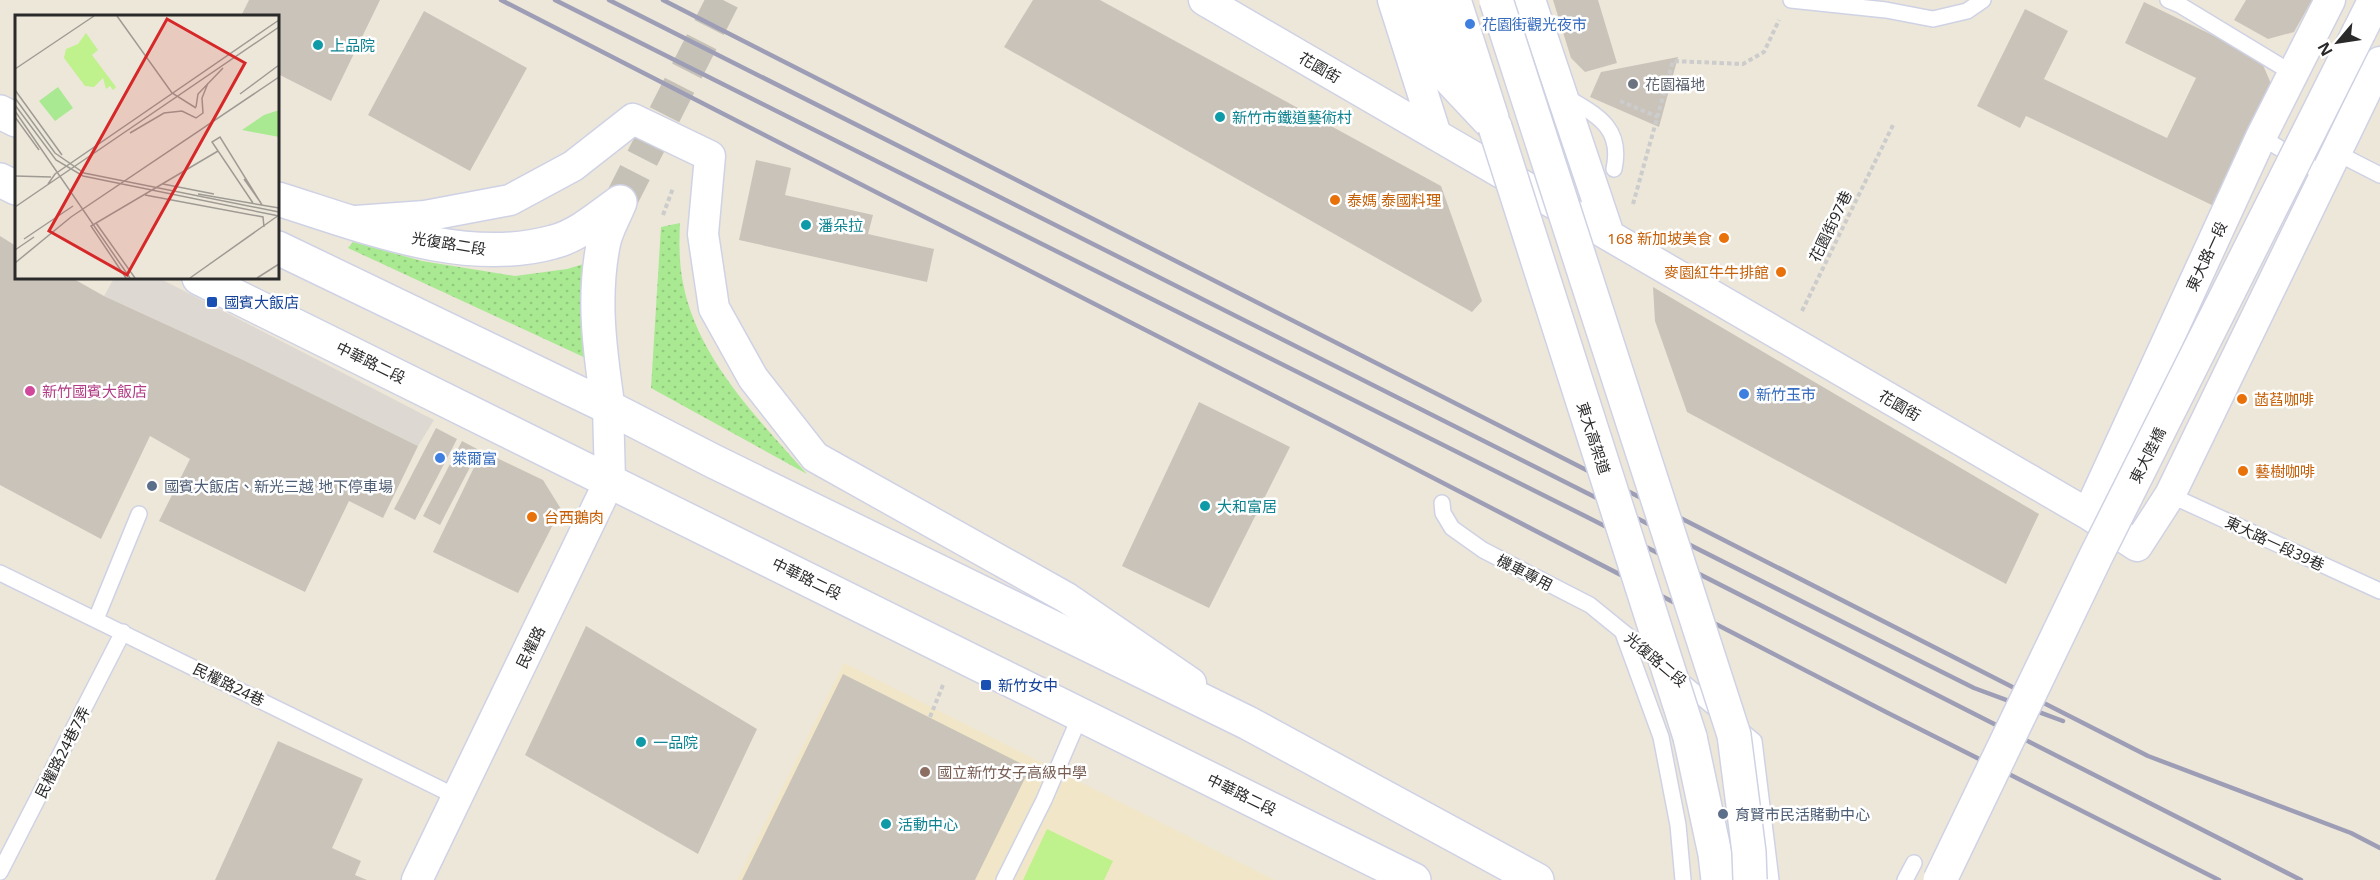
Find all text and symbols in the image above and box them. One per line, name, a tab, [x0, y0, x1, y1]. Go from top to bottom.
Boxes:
north arrow	[2308, 12, 2368, 72]
place label: 花園街觀光夜市	[1482, 14, 1587, 34]
inset map	[15, 15, 279, 279]
marker: 花園街觀光夜市	[1463, 17, 1477, 31]
place label: 上品院	[330, 35, 375, 55]
marker: 上品院	[311, 38, 325, 52]
text: N	[2312, 38, 2338, 60]
street label: 花園街	[1296, 47, 1344, 87]
place label: 花園福地	[1645, 74, 1705, 94]
marker: 花園福地	[1626, 77, 1640, 91]
place label: 新竹市鐵道藝術村	[1232, 107, 1352, 127]
marker: 新竹市鐵道藝術村	[1213, 110, 1227, 124]
street label: 花園街97巷	[1804, 187, 1856, 265]
place label: 泰媽 泰國料理	[1347, 190, 1441, 210]
marker: 泰媽 泰國料理	[1328, 193, 1342, 207]
place label: 潘朵拉	[818, 215, 863, 235]
marker: 潘朵拉	[799, 218, 813, 232]
street label: 東大路一段	[2181, 218, 2231, 294]
street label: 光復路二段	[410, 227, 488, 259]
place label: 168 新加坡美食	[1607, 228, 1712, 248]
marker: 168 新加坡美食	[1717, 231, 1731, 245]
place label: 麥園紅牛牛排館	[1664, 262, 1769, 282]
marker: 麥園紅牛牛排館	[1774, 265, 1788, 279]
place label: 國賓大飯店	[224, 292, 299, 312]
marker: 國賓大飯店	[205, 295, 219, 309]
street label: 中華路二段	[333, 337, 409, 387]
place label: 新竹國賓大飯店	[42, 381, 147, 401]
marker: 新竹國賓大飯店	[23, 384, 37, 398]
place label: 新竹玉市	[1756, 384, 1816, 404]
street label: 花園街	[1876, 385, 1924, 425]
marker: 新竹玉市	[1737, 387, 1751, 401]
place label: 菡萏咖啡	[2254, 389, 2314, 409]
marker: 菡萏咖啡	[2235, 392, 2249, 406]
street label: 東大高架道	[1573, 399, 1615, 477]
street label: 東大陸橋	[2124, 424, 2170, 486]
place label: 萊爾富	[452, 448, 497, 468]
marker: 萊爾富	[433, 451, 447, 465]
place label: 藝樹咖啡	[2255, 461, 2315, 481]
marker: 藝樹咖啡	[2236, 464, 2250, 478]
place label: 國賓大飯店、新光三越 地下停車場	[164, 476, 393, 496]
marker: 國賓大飯店、新光三越 地下停車場	[145, 479, 159, 493]
place label: 大和富居	[1217, 496, 1277, 516]
marker: 大和富居	[1198, 499, 1212, 513]
place label: 台西鵝肉	[544, 507, 604, 527]
marker: 台西鵝肉	[525, 510, 539, 524]
street label: 東大路一段39巷	[2222, 511, 2328, 575]
street label: 機車專用	[1494, 549, 1556, 595]
street label: 中華路二段	[769, 553, 845, 603]
street label: 民權路	[511, 622, 549, 672]
street label: 光復路二段	[1621, 627, 1691, 691]
street label: 民權路24巷	[190, 658, 268, 710]
place label: 新竹女中	[998, 675, 1058, 695]
marker: 新竹女中	[979, 678, 993, 692]
street label: 民權路24巷7弄	[30, 703, 94, 801]
place label: 一品院	[653, 732, 698, 752]
marker: 一品院	[634, 735, 648, 749]
place label: 國立新竹女子高級中學	[937, 762, 1087, 782]
marker: 國立新竹女子高級中學	[918, 765, 932, 779]
street label: 中華路二段	[1204, 769, 1280, 819]
place label: 育賢市民活賭動中心	[1735, 804, 1870, 824]
marker: 育賢市民活賭動中心	[1716, 807, 1730, 821]
place label: 活動中心	[898, 814, 958, 834]
marker: 活動中心	[879, 817, 893, 831]

